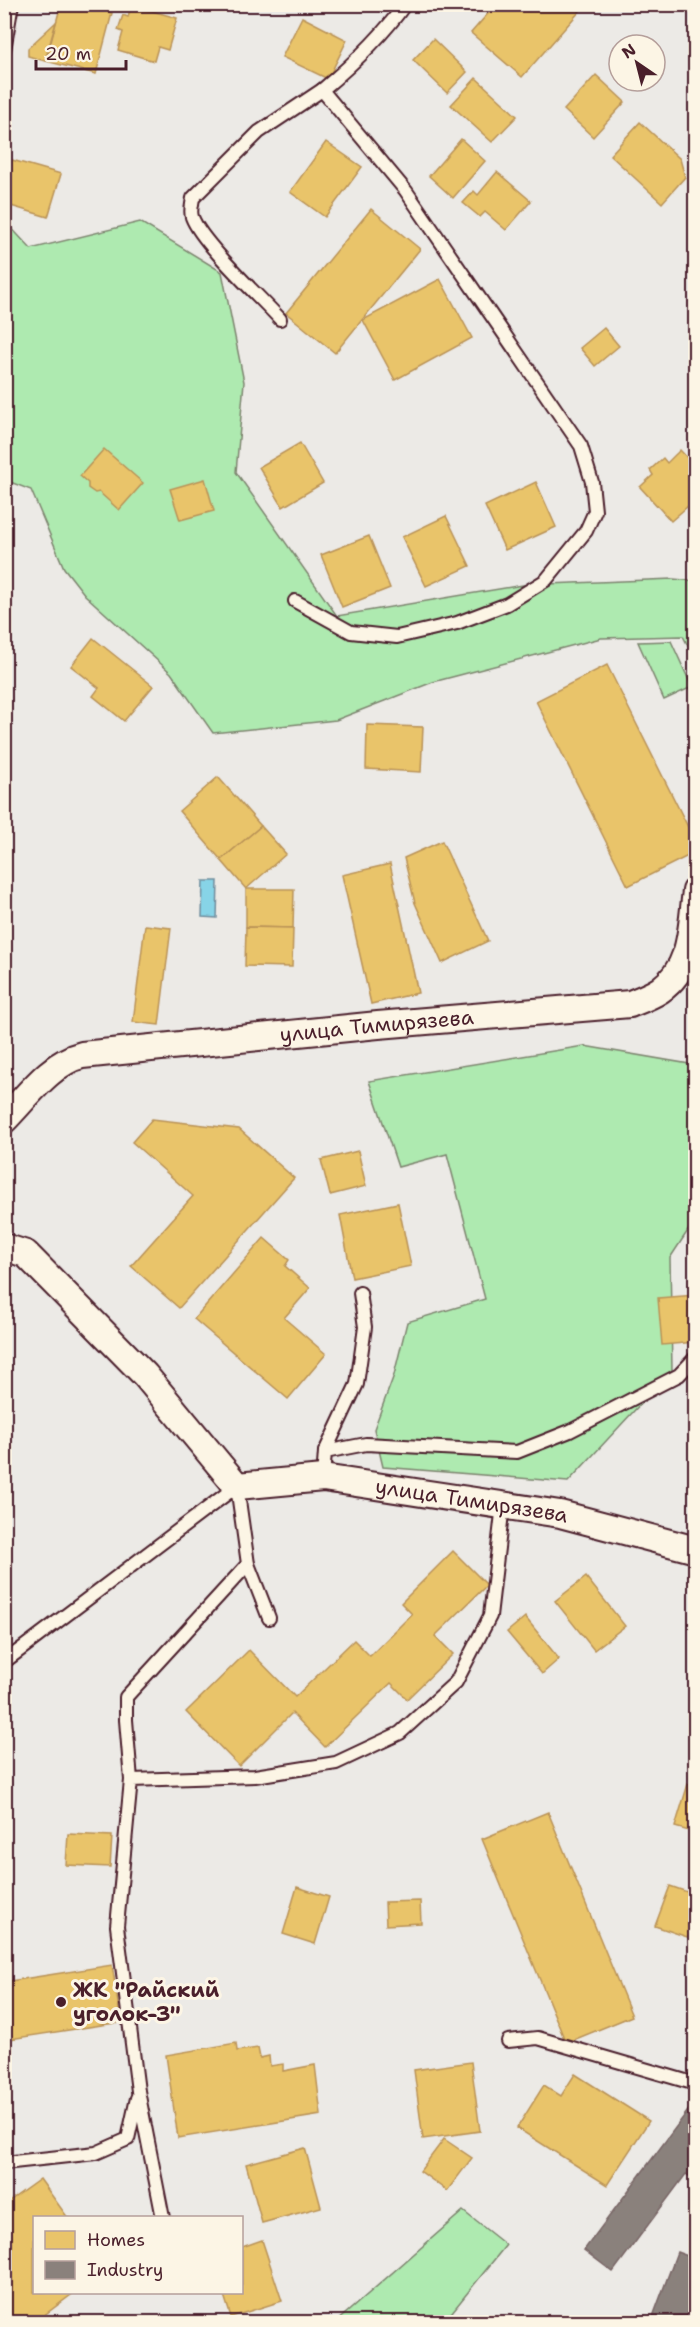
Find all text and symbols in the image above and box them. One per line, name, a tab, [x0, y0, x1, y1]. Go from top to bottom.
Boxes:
scale bar	[36, 33, 126, 71]
north arrow	[607, 33, 667, 93]
text: N	[617, 39, 640, 63]
text: 20 m	[45, 42, 91, 66]
street label: улица Тимирязева	[278, 1003, 475, 1049]
street label: улица Тимирязева	[374, 1472, 572, 1530]
place label: ЖК "Райский уголок-3"	[73, 1976, 220, 2028]
marker: ЖК "Райский уголок-3"	[54, 1995, 68, 2009]
legend	[33, 2216, 243, 2294]
text: Homes	[87, 2228, 145, 2252]
text: Industry	[87, 2258, 163, 2282]

